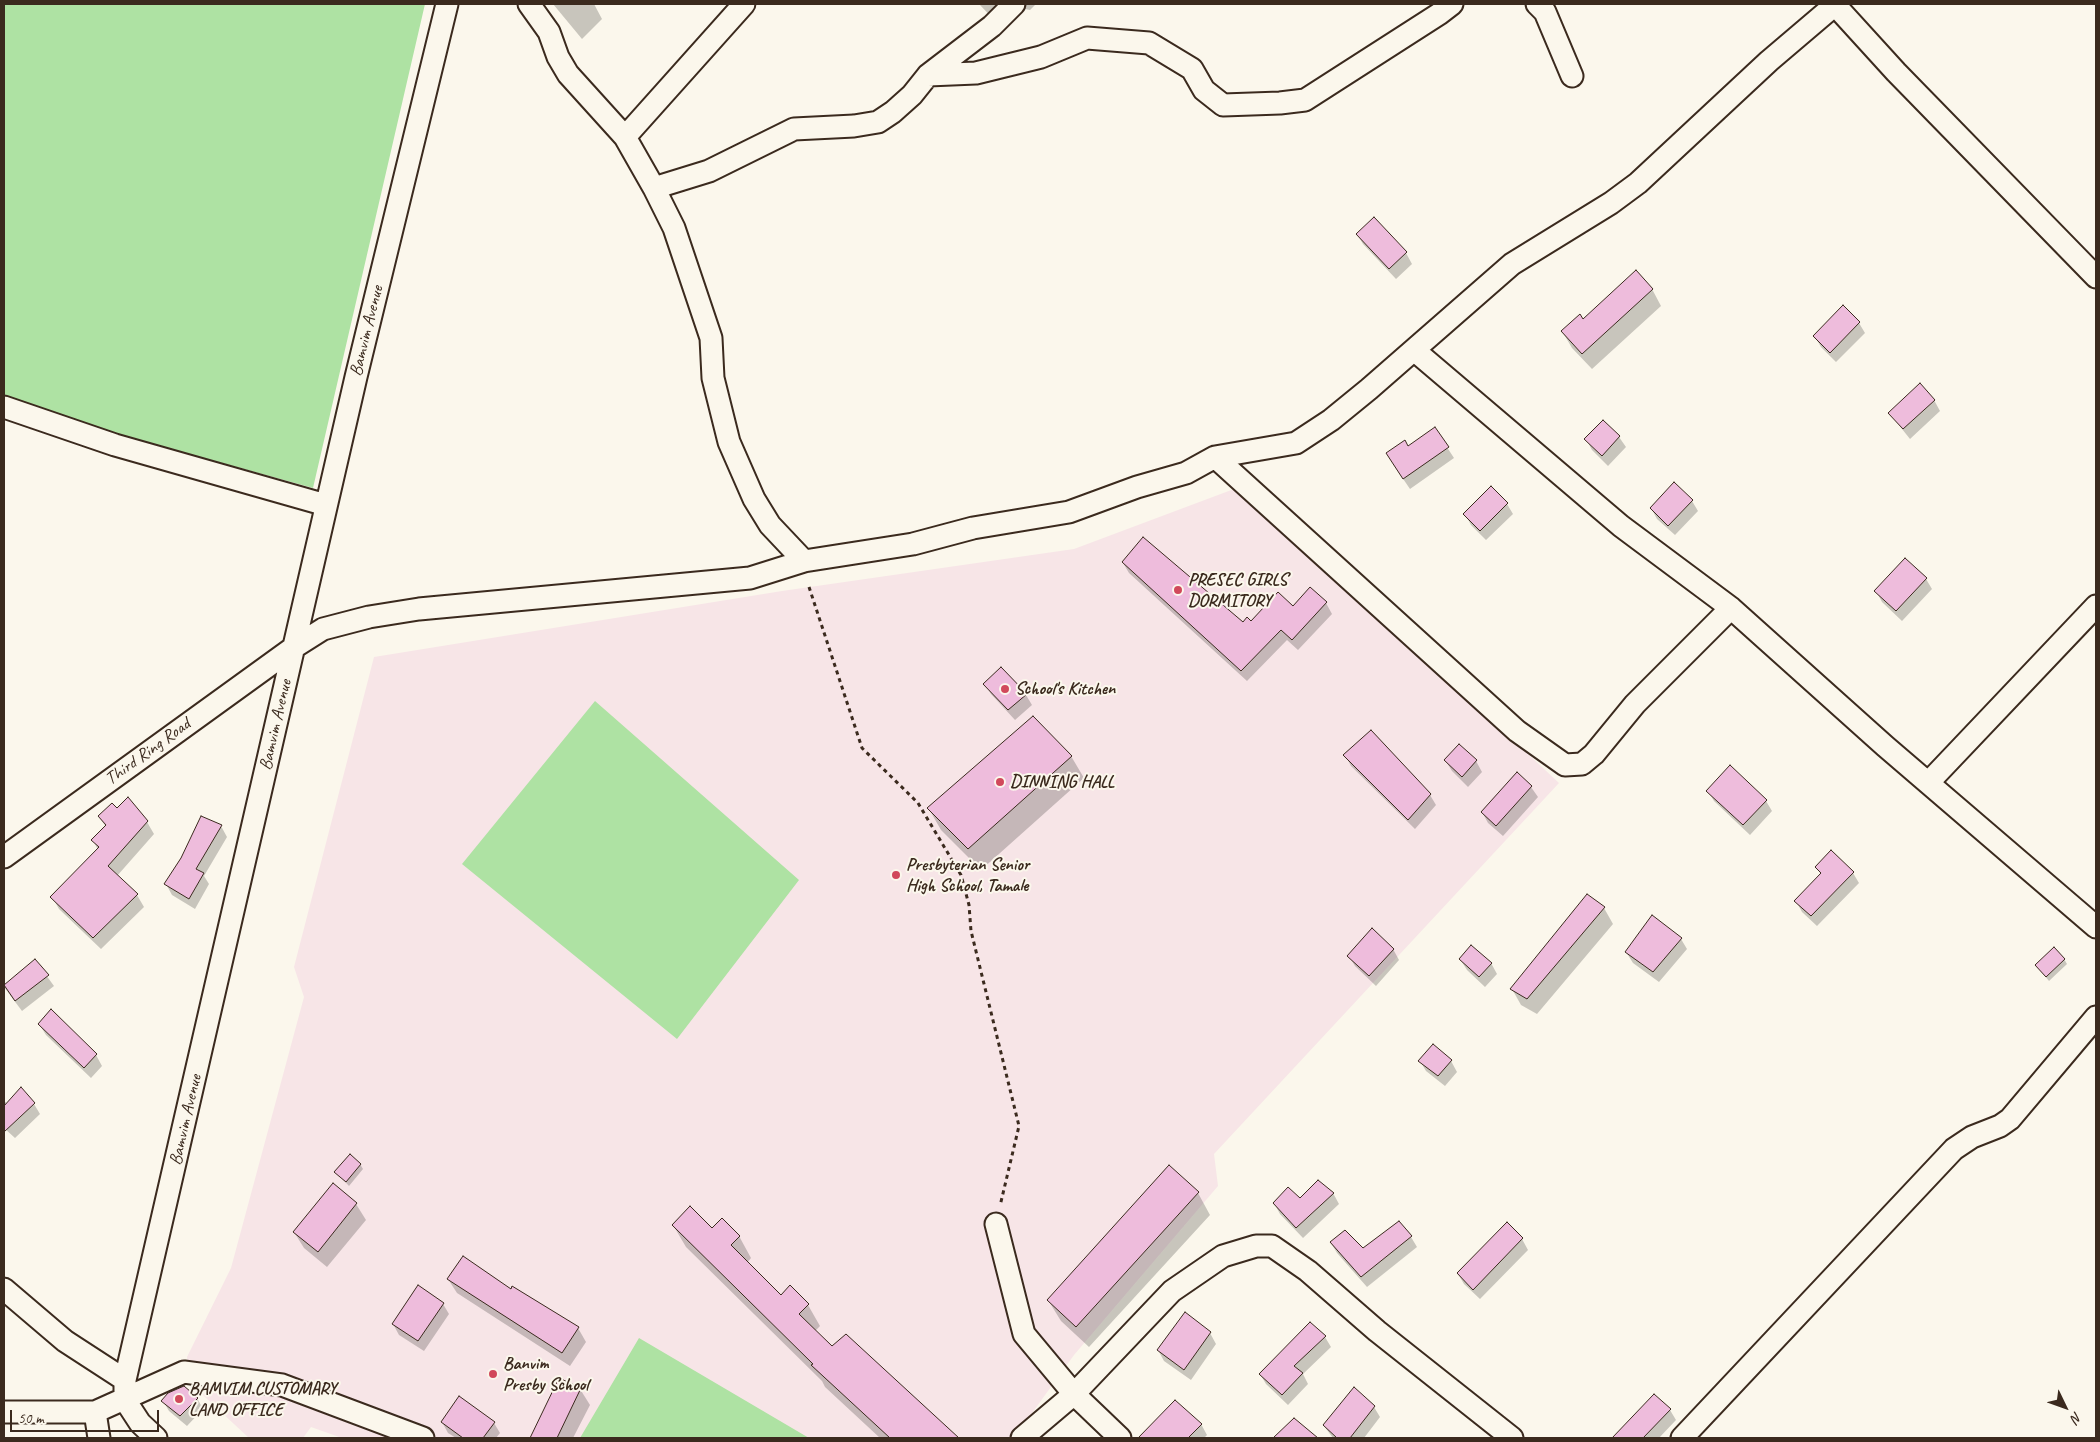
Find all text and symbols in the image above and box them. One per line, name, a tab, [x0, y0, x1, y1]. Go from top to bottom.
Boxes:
street label: Bamvim Avenue	[345, 284, 389, 378]
place label: PRESEC GIRLS DORMITORY	[1188, 569, 1287, 612]
marker: PRESEC GIRLS DORMITORY	[1172, 584, 1184, 596]
street label: Bamvim Avenue	[255, 678, 297, 772]
place label: School's Kitchen	[1015, 678, 1115, 700]
marker: School's Kitchen	[999, 683, 1011, 695]
street label: Third Ring Road	[101, 714, 195, 790]
place label: DINNING HALL	[1010, 771, 1114, 793]
marker: DINNING HALL	[994, 776, 1006, 788]
place label: Presbyterian Senior High School, Tamale	[906, 854, 1029, 896]
marker: Presbyterian Senior High School, Tamale	[890, 869, 902, 881]
street label: Bamvim Avenue	[165, 1073, 207, 1167]
place label: Banvim Presby School	[503, 1353, 588, 1396]
marker: Banvim Presby School	[487, 1368, 499, 1380]
place label: BAMVIM CUSTOMARY LAND OFFICE	[189, 1378, 337, 1420]
north arrow	[2040, 1382, 2090, 1432]
marker: BAMVIM CUSTOMARY LAND OFFICE	[173, 1393, 185, 1405]
scale bar	[12, 1400, 161, 1432]
text: N	[2067, 1408, 2086, 1426]
text: 50 m	[18, 1409, 44, 1428]

